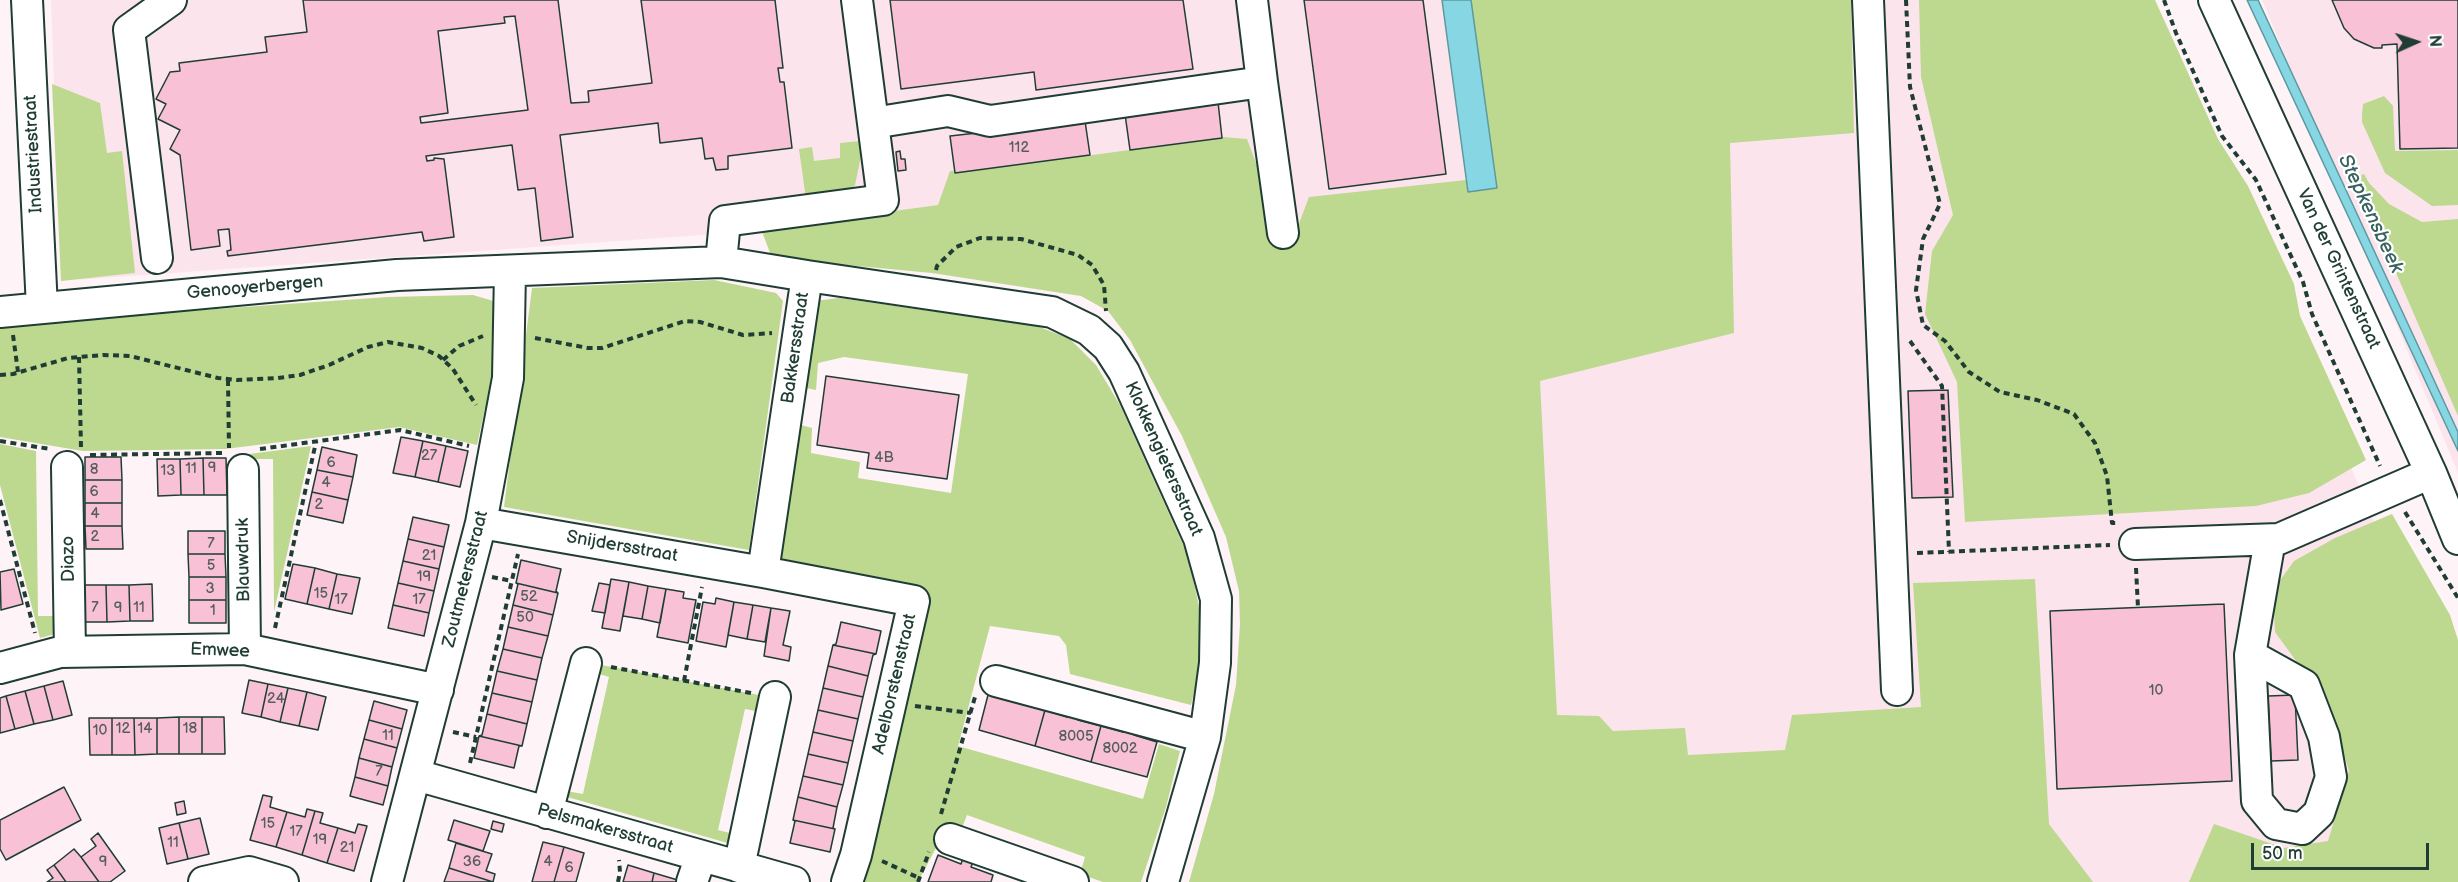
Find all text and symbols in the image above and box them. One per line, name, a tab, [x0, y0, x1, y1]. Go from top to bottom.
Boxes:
north arrow	[2386, 12, 2446, 72]
text: N	[2425, 35, 2444, 48]
street label: Industriestraat	[20, 94, 48, 214]
house number: 112	[1009, 139, 1029, 157]
water label: Stepkensbeek	[2332, 151, 2408, 277]
street label: Van der Grintenstraat	[2291, 186, 2385, 352]
street label: Genooyerbergen	[186, 271, 324, 305]
street label: Bakkersstraat	[777, 291, 815, 405]
street label: Klokkengietersstraat	[1119, 378, 1207, 540]
house number: 27	[421, 447, 437, 465]
house number: 4B	[874, 449, 894, 467]
house number: 6	[326, 454, 336, 472]
house number: 9	[208, 459, 216, 477]
house number: 11	[185, 460, 197, 478]
house number: 8	[90, 461, 98, 479]
house number: 13	[160, 462, 176, 480]
house number: 4	[321, 474, 331, 492]
house number: 6	[89, 483, 99, 501]
house number: 2	[315, 496, 323, 514]
house number: 4	[90, 505, 100, 523]
street label: Zoutmetersstraat	[439, 509, 493, 649]
street label: Blauwdruk	[232, 518, 256, 602]
street label: Snijdersstraat	[565, 527, 679, 567]
house number: 2	[91, 528, 99, 546]
house number: 7	[207, 535, 215, 553]
street label: Diazo	[58, 536, 80, 582]
house number: 21	[422, 547, 436, 565]
house number: 5	[207, 557, 215, 575]
house number: 19	[417, 568, 431, 586]
house number: 3	[205, 580, 215, 598]
house number: 15	[314, 585, 328, 603]
house number: 52	[520, 588, 538, 606]
house number: 17	[334, 591, 348, 609]
house number: 17	[412, 591, 426, 609]
house number: 7	[91, 599, 99, 617]
house number: 9	[114, 599, 122, 617]
house number: 11	[133, 599, 145, 617]
house number: 1	[210, 602, 216, 620]
house number: 50	[516, 609, 534, 627]
street label: Adelborstenstraat	[868, 612, 922, 756]
street label: Emwee	[190, 639, 250, 663]
house number: 10	[2149, 682, 2163, 700]
house number: 24	[267, 690, 285, 708]
house number: 12	[116, 720, 130, 738]
house number: 14	[138, 720, 152, 738]
house number: 18	[183, 720, 197, 738]
house number: 10	[93, 722, 107, 740]
house number: 11	[382, 727, 394, 745]
house number: 8005	[1059, 728, 1093, 746]
house number: 8002	[1102, 740, 1138, 758]
house number: 7	[375, 763, 383, 781]
street label: Pelsmakersstraat	[535, 799, 675, 859]
house number: 15	[261, 815, 275, 833]
house number: 17	[289, 823, 303, 841]
house number: 19	[313, 831, 327, 849]
scale bar	[2254, 831, 2432, 869]
house number: 11	[167, 834, 179, 852]
house number: 21	[340, 839, 354, 857]
text: 50 m	[2262, 843, 2303, 864]
house number: 9	[99, 853, 107, 871]
house number: 36	[463, 853, 481, 871]
house number: 4	[543, 853, 553, 871]
house number: 6	[564, 859, 574, 877]

